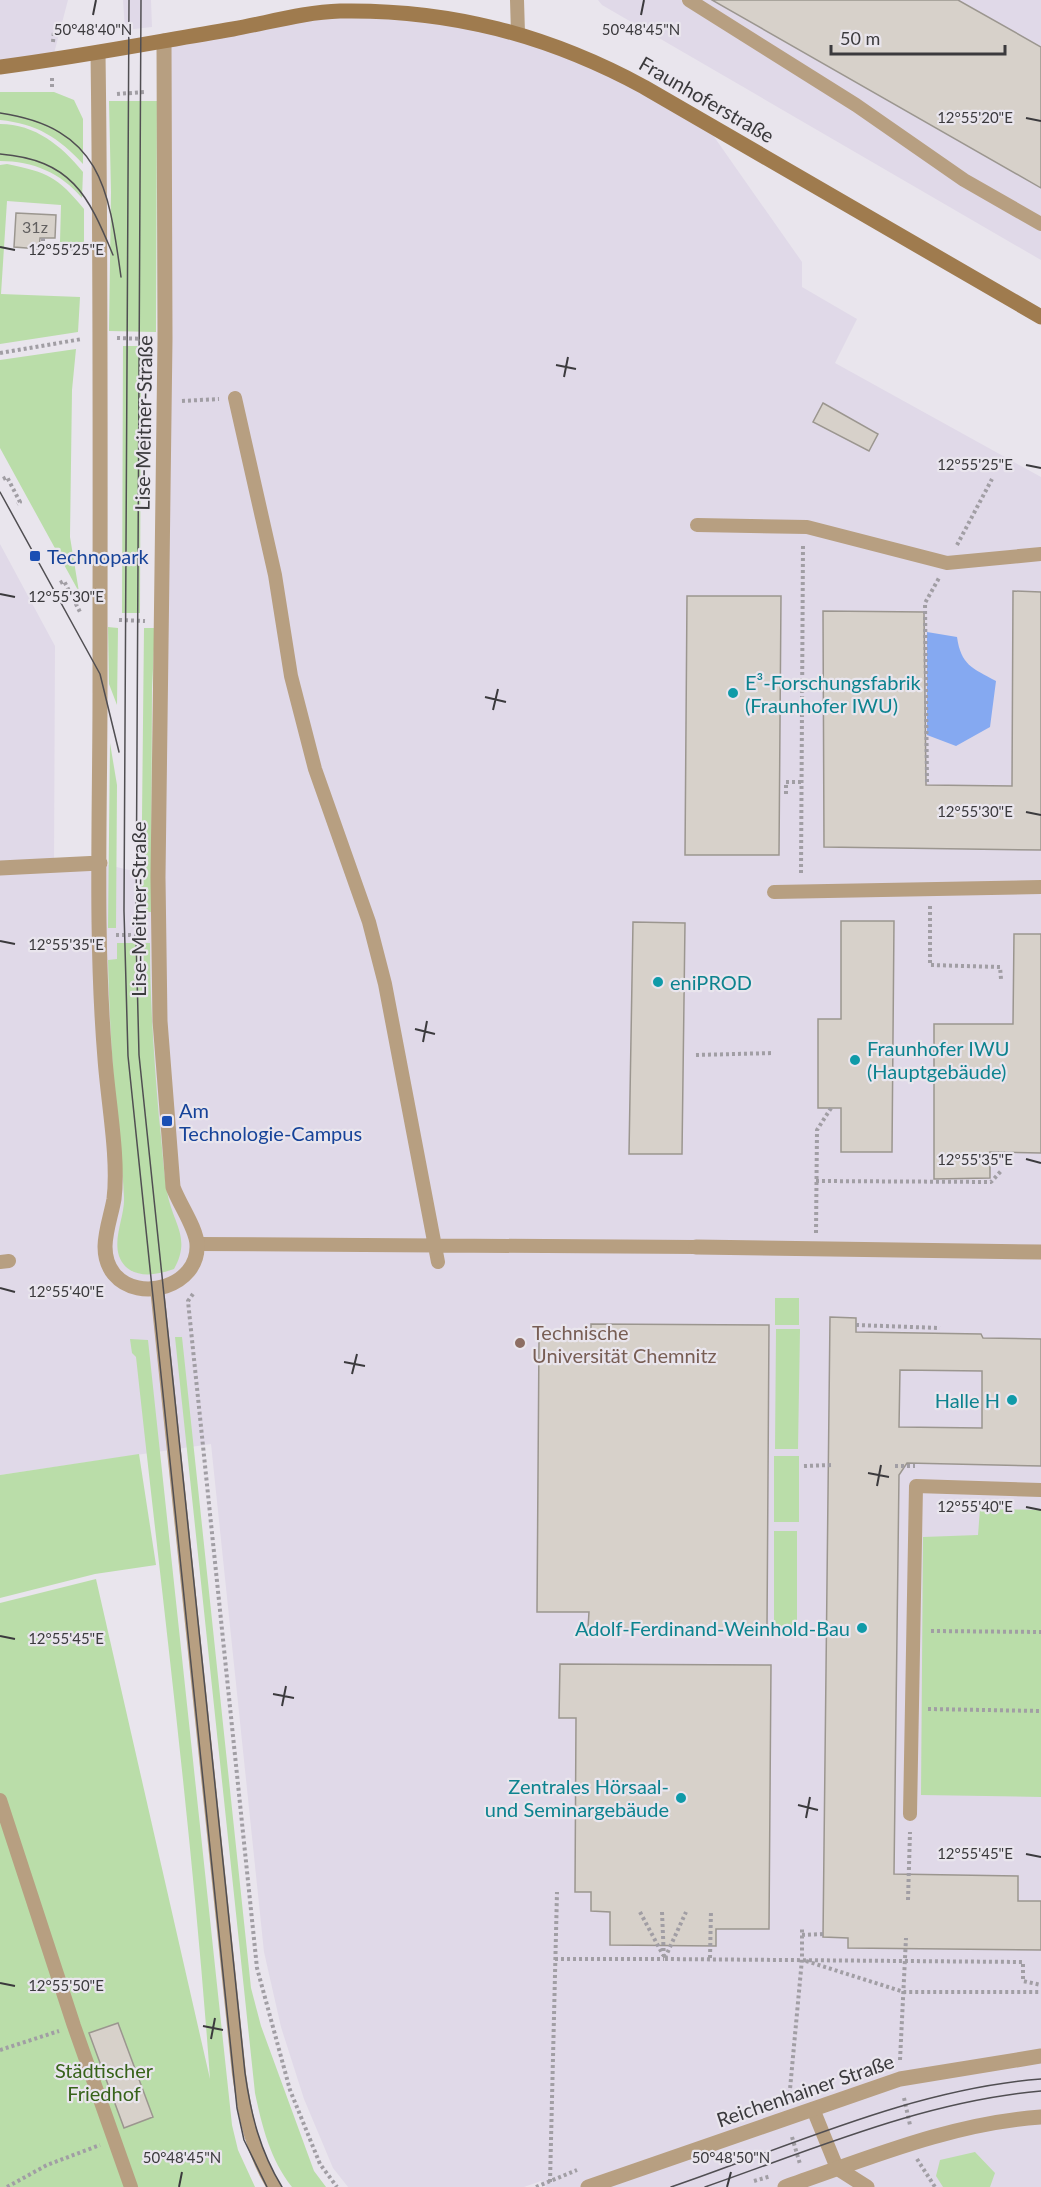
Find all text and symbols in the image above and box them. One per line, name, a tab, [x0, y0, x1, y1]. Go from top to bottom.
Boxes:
scale bar	[831, 18, 1005, 56]
text: 50°48'40"N	[54, 20, 132, 38]
text: 50°48'45"N	[602, 20, 680, 38]
text: 50 m	[840, 27, 880, 49]
street label: Fraunhoferstraße	[635, 51, 779, 147]
text: 12°55'20"E	[937, 108, 1013, 126]
house number: 31z	[22, 217, 48, 236]
text: 12°55'25"E	[28, 240, 104, 258]
street label: Lise-Meitner-Straße	[129, 335, 157, 511]
text: 12°55'25"E	[937, 455, 1013, 473]
place label: Technopark	[47, 544, 150, 568]
marker: Technopark	[28, 549, 42, 563]
text: 12°55'30"E	[28, 587, 104, 605]
place label: E³-Forschungsfabrik (Fraunhofer IWU)	[745, 670, 922, 717]
marker: E³-Forschungsfabrik (Fraunhofer IWU)	[726, 686, 740, 700]
text: 12°55'30"E	[937, 802, 1013, 820]
street label: Lise-Meitner-Straße	[126, 821, 150, 997]
text: 12°55'35"E	[28, 935, 104, 953]
place label: eniPROD	[670, 970, 752, 994]
marker: eniPROD	[651, 975, 665, 989]
place label: Fraunhofer IWU (Hauptgebäude)	[867, 1036, 1009, 1083]
marker: Fraunhofer IWU (Hauptgebäude)	[848, 1053, 862, 1067]
place label: Am Technologie-Campus	[179, 1098, 362, 1145]
marker: Am Technologie-Campus	[160, 1114, 174, 1128]
text: 12°55'35"E	[937, 1150, 1013, 1168]
text: 12°55'40"E	[28, 1282, 104, 1300]
place label: Technische Universität Chemnitz	[532, 1320, 717, 1367]
marker: Technische Universität Chemnitz	[513, 1336, 527, 1350]
place label: Halle H	[935, 1388, 1000, 1412]
marker: Halle H	[1005, 1393, 1019, 1407]
text: 12°55'40"E	[937, 1497, 1013, 1515]
place label: Adolf-Ferdinand-Weinhold-Bau	[575, 1616, 850, 1640]
marker: Adolf-Ferdinand-Weinhold-Bau	[855, 1621, 869, 1635]
text: 12°55'45"E	[28, 1629, 104, 1647]
place label: Zentrales Hörsaal- und Seminargebäude	[485, 1774, 669, 1821]
marker: Zentrales Hörsaal- und Seminargebäude	[674, 1791, 688, 1805]
text: 12°55'45"E	[937, 1844, 1013, 1862]
text: 12°55'50"E	[28, 1976, 104, 1994]
street label: Reichenhainer Straße	[713, 2048, 897, 2132]
park label: Städtischer Friedhof	[55, 2058, 154, 2105]
text: 50°48'45"N	[143, 2148, 221, 2166]
text: 50°48'50"N	[692, 2148, 770, 2166]

